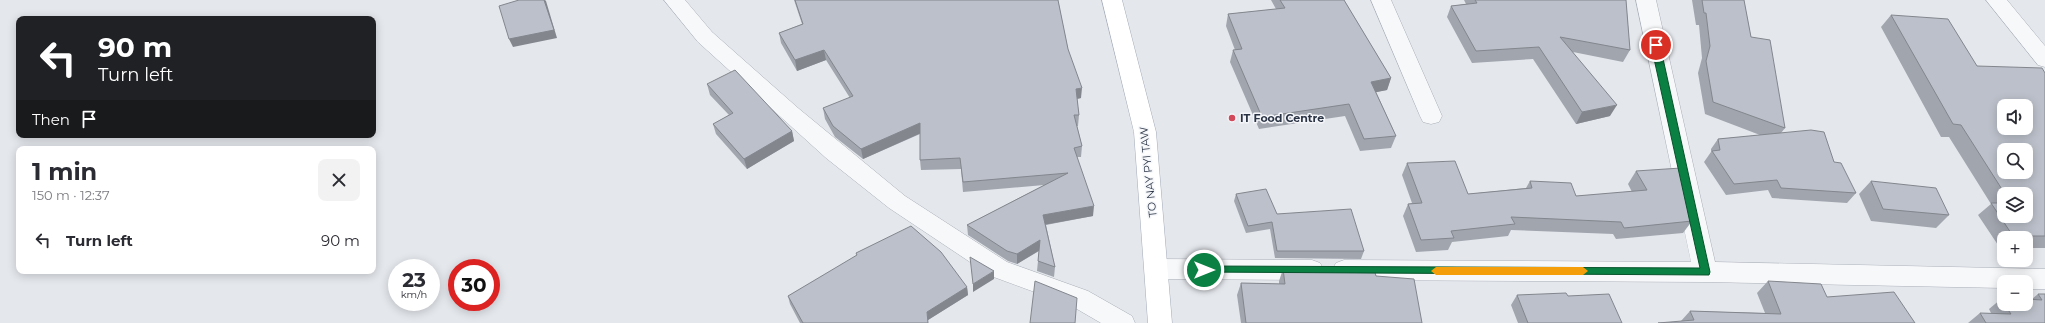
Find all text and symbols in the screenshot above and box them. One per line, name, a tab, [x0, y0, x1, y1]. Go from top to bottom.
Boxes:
pin	[1639, 28, 1673, 62]
text: 90 m	[98, 30, 172, 64]
icon: left	[32, 32, 84, 84]
icon: arrive	[1645, 34, 1667, 56]
text: Turn left	[98, 64, 173, 86]
map controls	[1997, 99, 2033, 311]
button: sound	[1997, 99, 2033, 135]
icon: arrive	[78, 108, 100, 130]
text: Then	[32, 110, 70, 129]
place label: IT Food Centre	[1240, 111, 1324, 125]
marker: IT Food Centre	[1227, 113, 1237, 123]
street label: TO NAY PYI TAW	[1136, 126, 1160, 218]
button: search	[1997, 143, 2033, 179]
text: 1 min	[32, 157, 97, 186]
button: close	[318, 159, 360, 201]
text: 150 m · 12:37	[32, 187, 110, 203]
button: layers	[1997, 187, 2033, 223]
icon: left	[32, 229, 54, 251]
text: Turn left	[66, 231, 133, 250]
text: 90 m	[321, 231, 360, 250]
button: +	[1997, 231, 2033, 267]
position arrow	[1183, 249, 1225, 291]
speed limit sign: 30	[448, 259, 500, 311]
text: 23	[402, 268, 426, 292]
button: −	[1997, 275, 2033, 311]
text: km/h	[401, 288, 427, 301]

